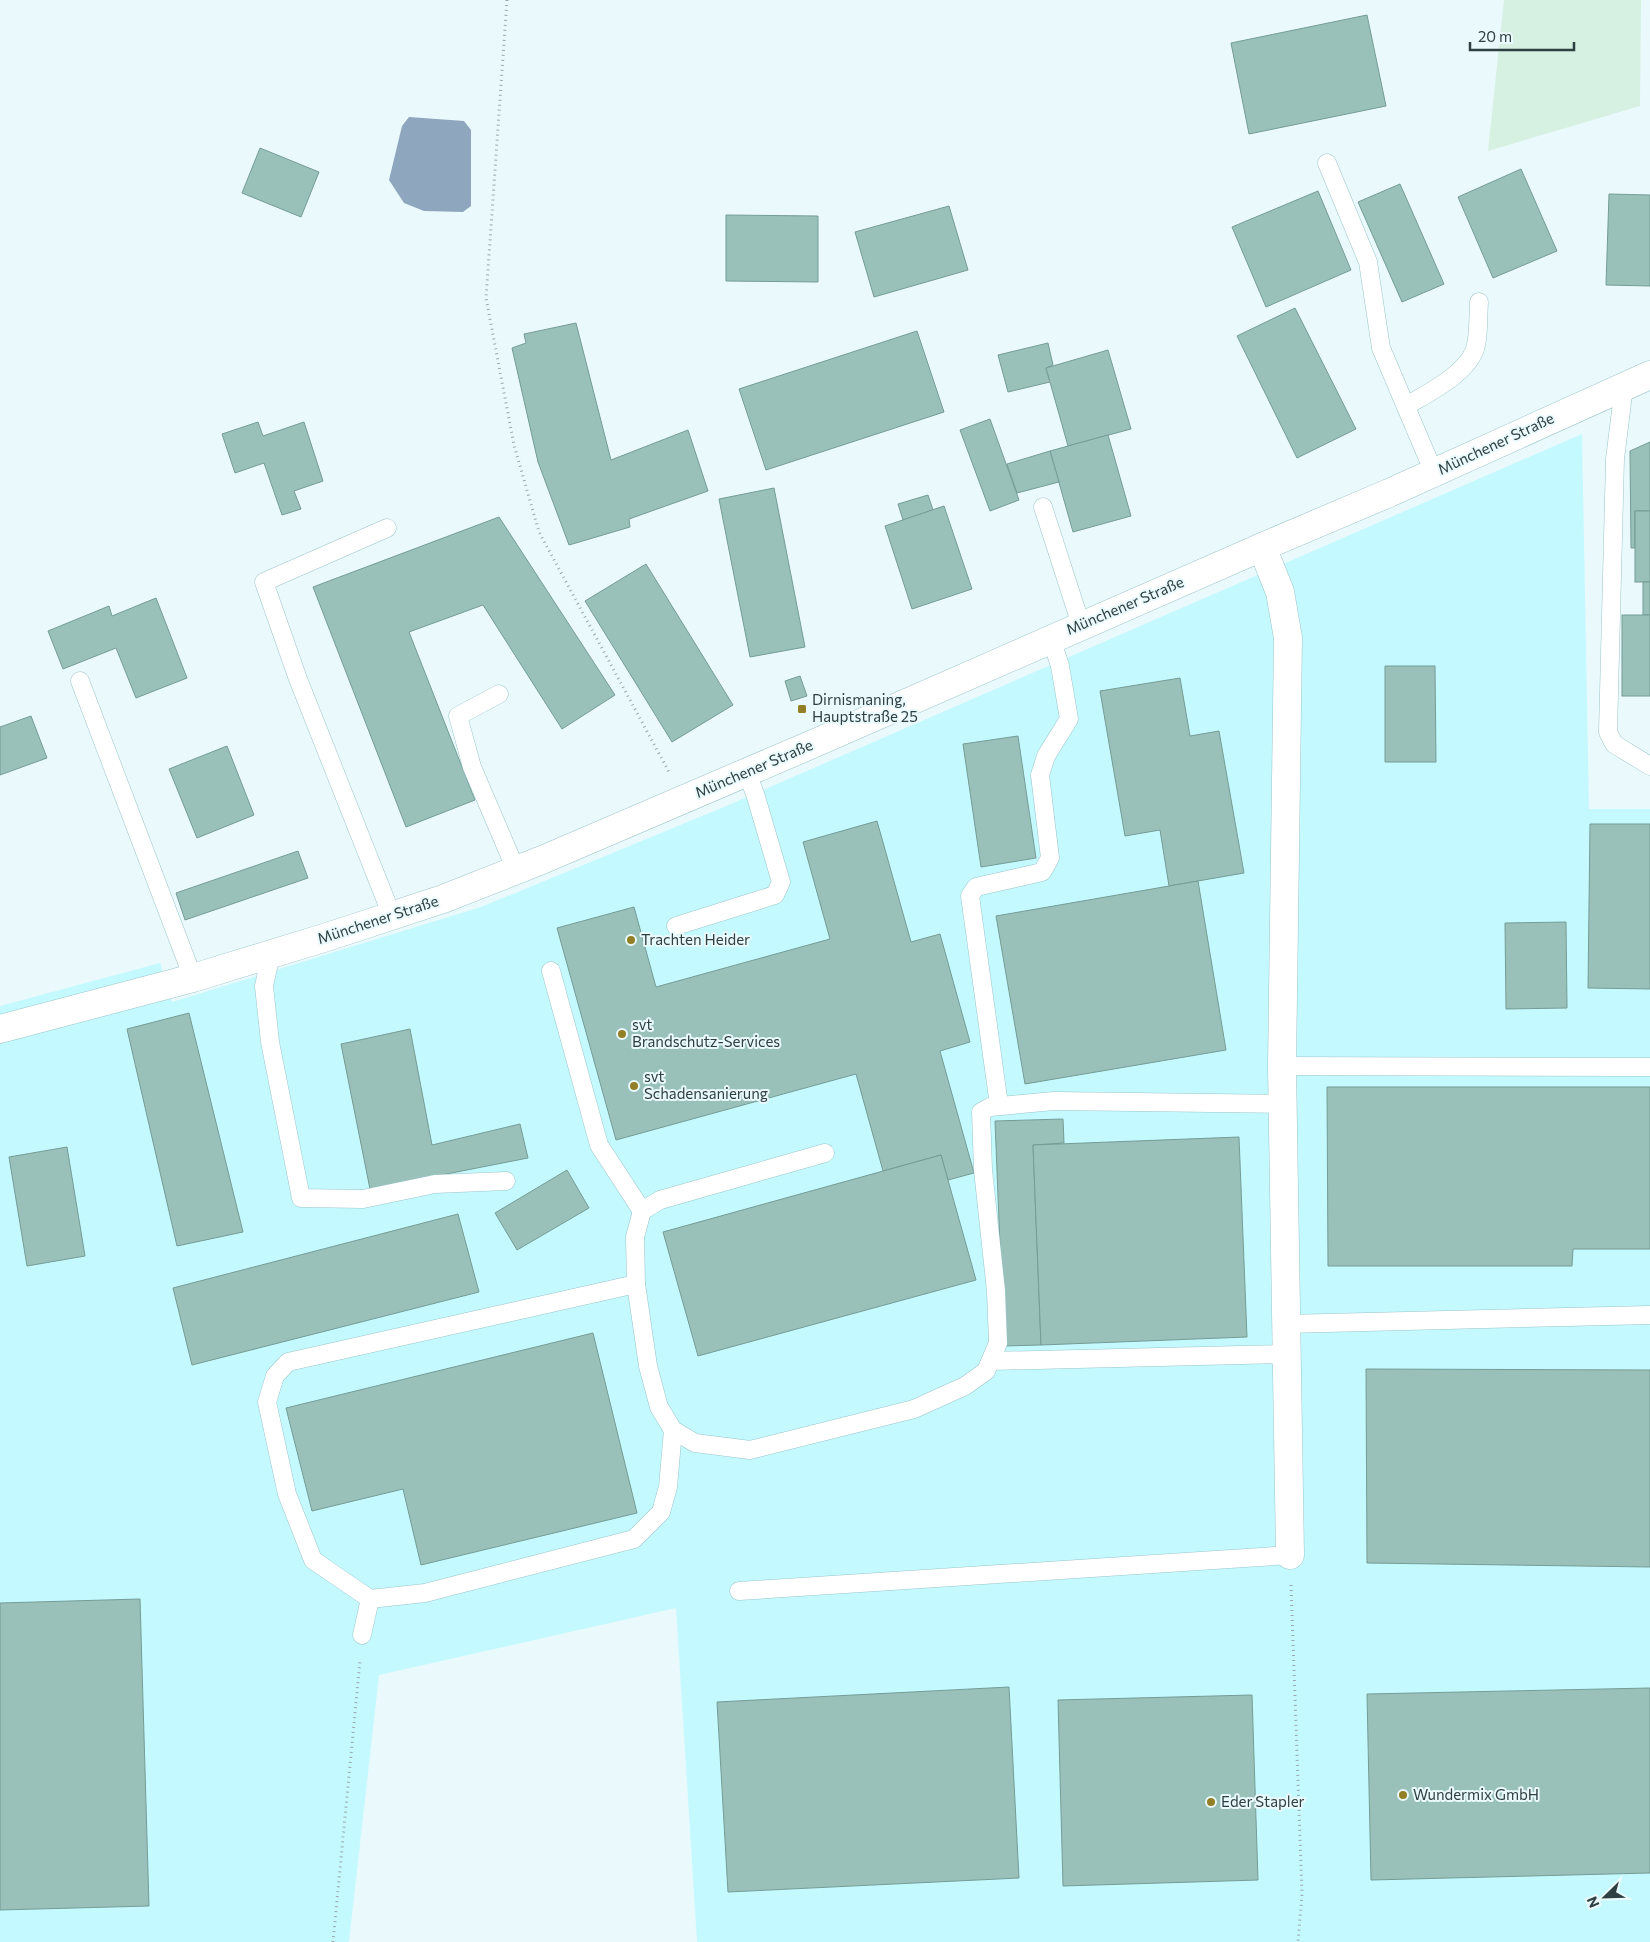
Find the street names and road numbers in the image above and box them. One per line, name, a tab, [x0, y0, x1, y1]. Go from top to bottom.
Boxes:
street label: Münchener Straße	[1435, 408, 1557, 478]
street label: Münchener Straße	[1063, 572, 1186, 638]
street label: Münchener Straße	[692, 735, 815, 801]
street label: Münchener Straße	[315, 891, 441, 947]

